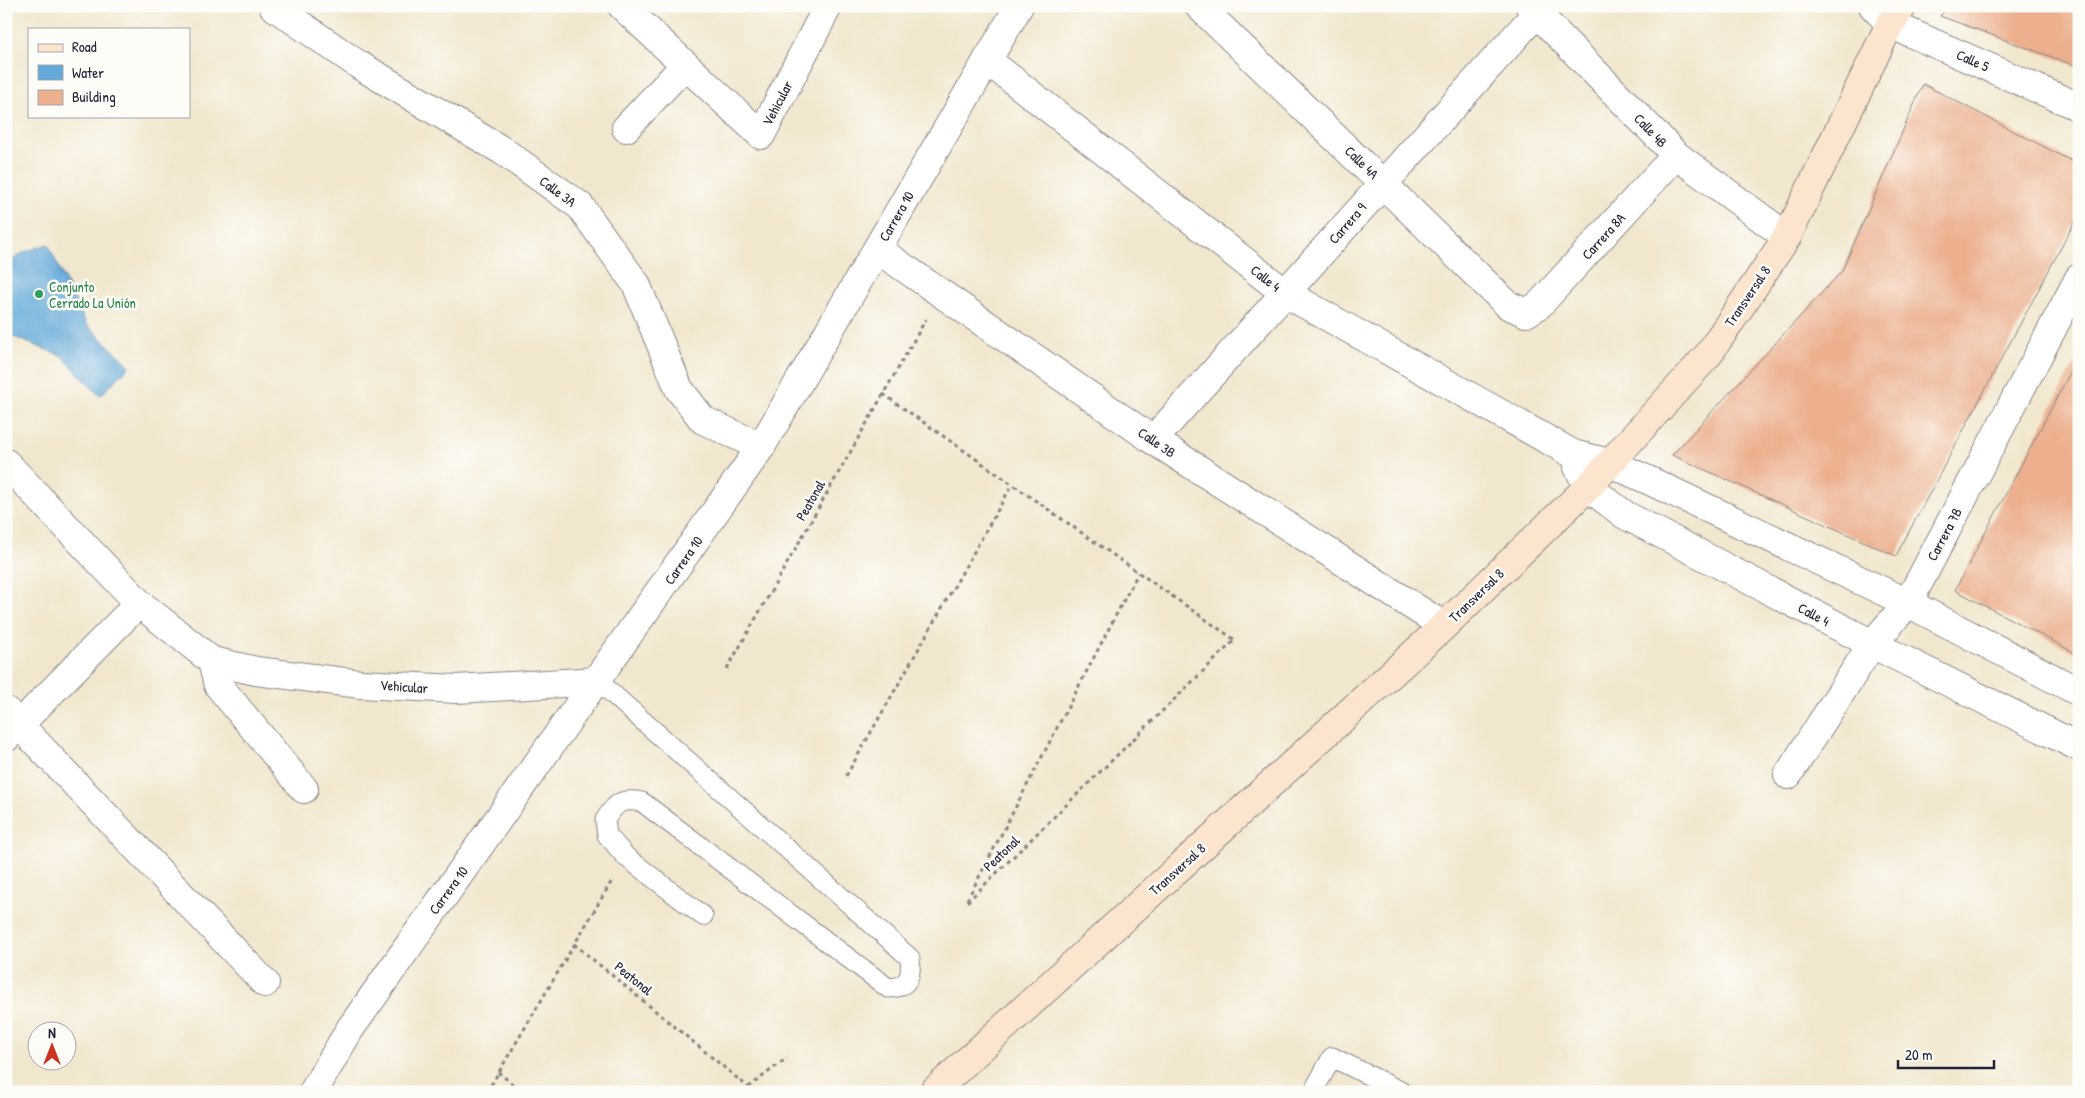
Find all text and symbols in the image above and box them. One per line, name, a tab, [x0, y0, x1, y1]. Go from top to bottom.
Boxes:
legend	[28, 28, 190, 118]
text: Road	[72, 36, 97, 57]
street label: Calle 5	[1954, 44, 1992, 76]
text: Water	[72, 62, 104, 83]
street label: Vehicular	[757, 77, 797, 129]
text: Building	[72, 86, 116, 107]
street label: Calle 4B	[1630, 109, 1672, 151]
street label: Calle 4A	[1341, 141, 1383, 183]
street label: Calle 3A	[536, 171, 580, 211]
street label: Carrera 10	[874, 187, 918, 245]
street label: Carrera 9	[1324, 198, 1370, 248]
street label: Carrera 8A	[1577, 209, 1629, 263]
street label: Calle 4	[1247, 260, 1285, 296]
street label: Transversal 8	[1720, 262, 1774, 330]
place label: Conjunto Cerrado La Unión	[49, 277, 136, 312]
marker: Conjunto Cerrado La Unión	[33, 288, 45, 300]
street label: Calle 3B	[1135, 423, 1179, 461]
street label: Peatonal	[791, 476, 829, 524]
street label: Carrera 7B	[1922, 504, 1966, 564]
street label: Carrera 10	[659, 532, 707, 588]
street label: Transversal 8	[1444, 564, 1508, 626]
street label: Calle 4	[1795, 598, 1833, 630]
street label: Vehicular	[379, 675, 429, 697]
street label: Peatonal	[979, 831, 1024, 875]
street label: Transversal 8	[1145, 839, 1209, 899]
street label: Carrera 10	[424, 862, 472, 918]
street label: Peatonal	[611, 957, 657, 999]
north arrow	[28, 1020, 78, 1070]
text: N	[48, 1023, 56, 1042]
scale bar	[1898, 1038, 1994, 1070]
text: 20 m	[1905, 1044, 1932, 1065]

